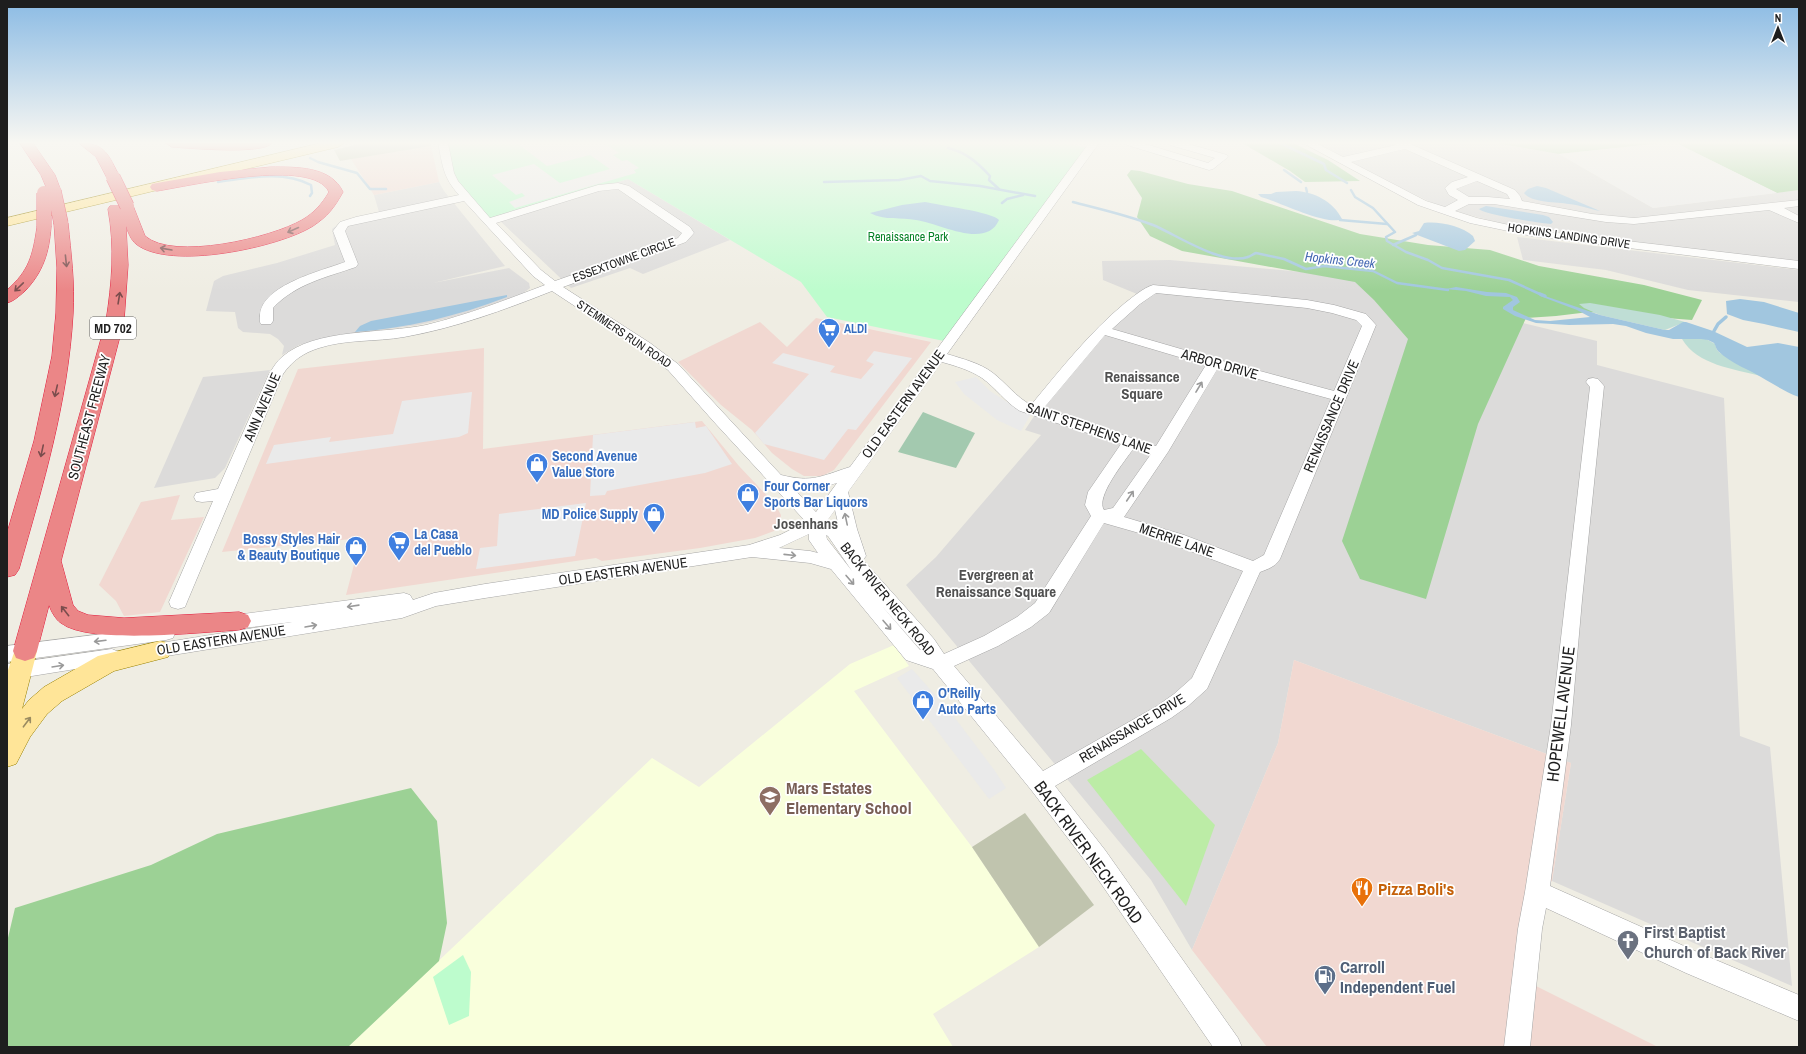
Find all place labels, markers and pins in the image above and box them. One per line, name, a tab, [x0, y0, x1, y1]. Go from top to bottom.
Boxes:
supermarket icon: ALDI	[816, 316, 842, 349]
place label: ALDI	[844, 321, 867, 337]
place label: Second Avenue Value Store	[552, 447, 637, 481]
shop icon: Second Avenue Value Store	[524, 451, 550, 484]
place label: Four Corner Sports Bar Liquors	[764, 477, 868, 511]
shop icon: Four Corner Sports Bar Liquors	[735, 481, 761, 514]
shop icon: MD Police Supply	[641, 501, 667, 534]
place label: MD Police Supply	[542, 505, 639, 523]
place label: La Casa del Pueblo	[414, 525, 472, 559]
supermarket icon: La Casa del Pueblo	[386, 529, 412, 562]
place label: Bossy Styles Hair & Beauty Boutique	[237, 530, 341, 564]
shop icon: Bossy Styles Hair & Beauty Boutique	[343, 534, 369, 567]
place label: O'Reilly Auto Parts	[938, 684, 996, 718]
shop icon: O'Reilly Auto Parts	[910, 688, 936, 721]
place label: Mars Estates Elementary School	[786, 776, 912, 819]
school or university icon: Mars Estates Elementary School	[757, 784, 783, 817]
restaurant icon: Pizza Boli's	[1349, 875, 1375, 908]
place label: Pizza Boli's	[1378, 877, 1454, 900]
place label: First Baptist Church of Back River	[1644, 920, 1786, 963]
church icon: First Baptist Church of Back River	[1615, 928, 1641, 961]
place label: Carroll Independent Fuel	[1340, 955, 1455, 998]
fuel station icon: Carroll Independent Fuel	[1312, 963, 1338, 996]

